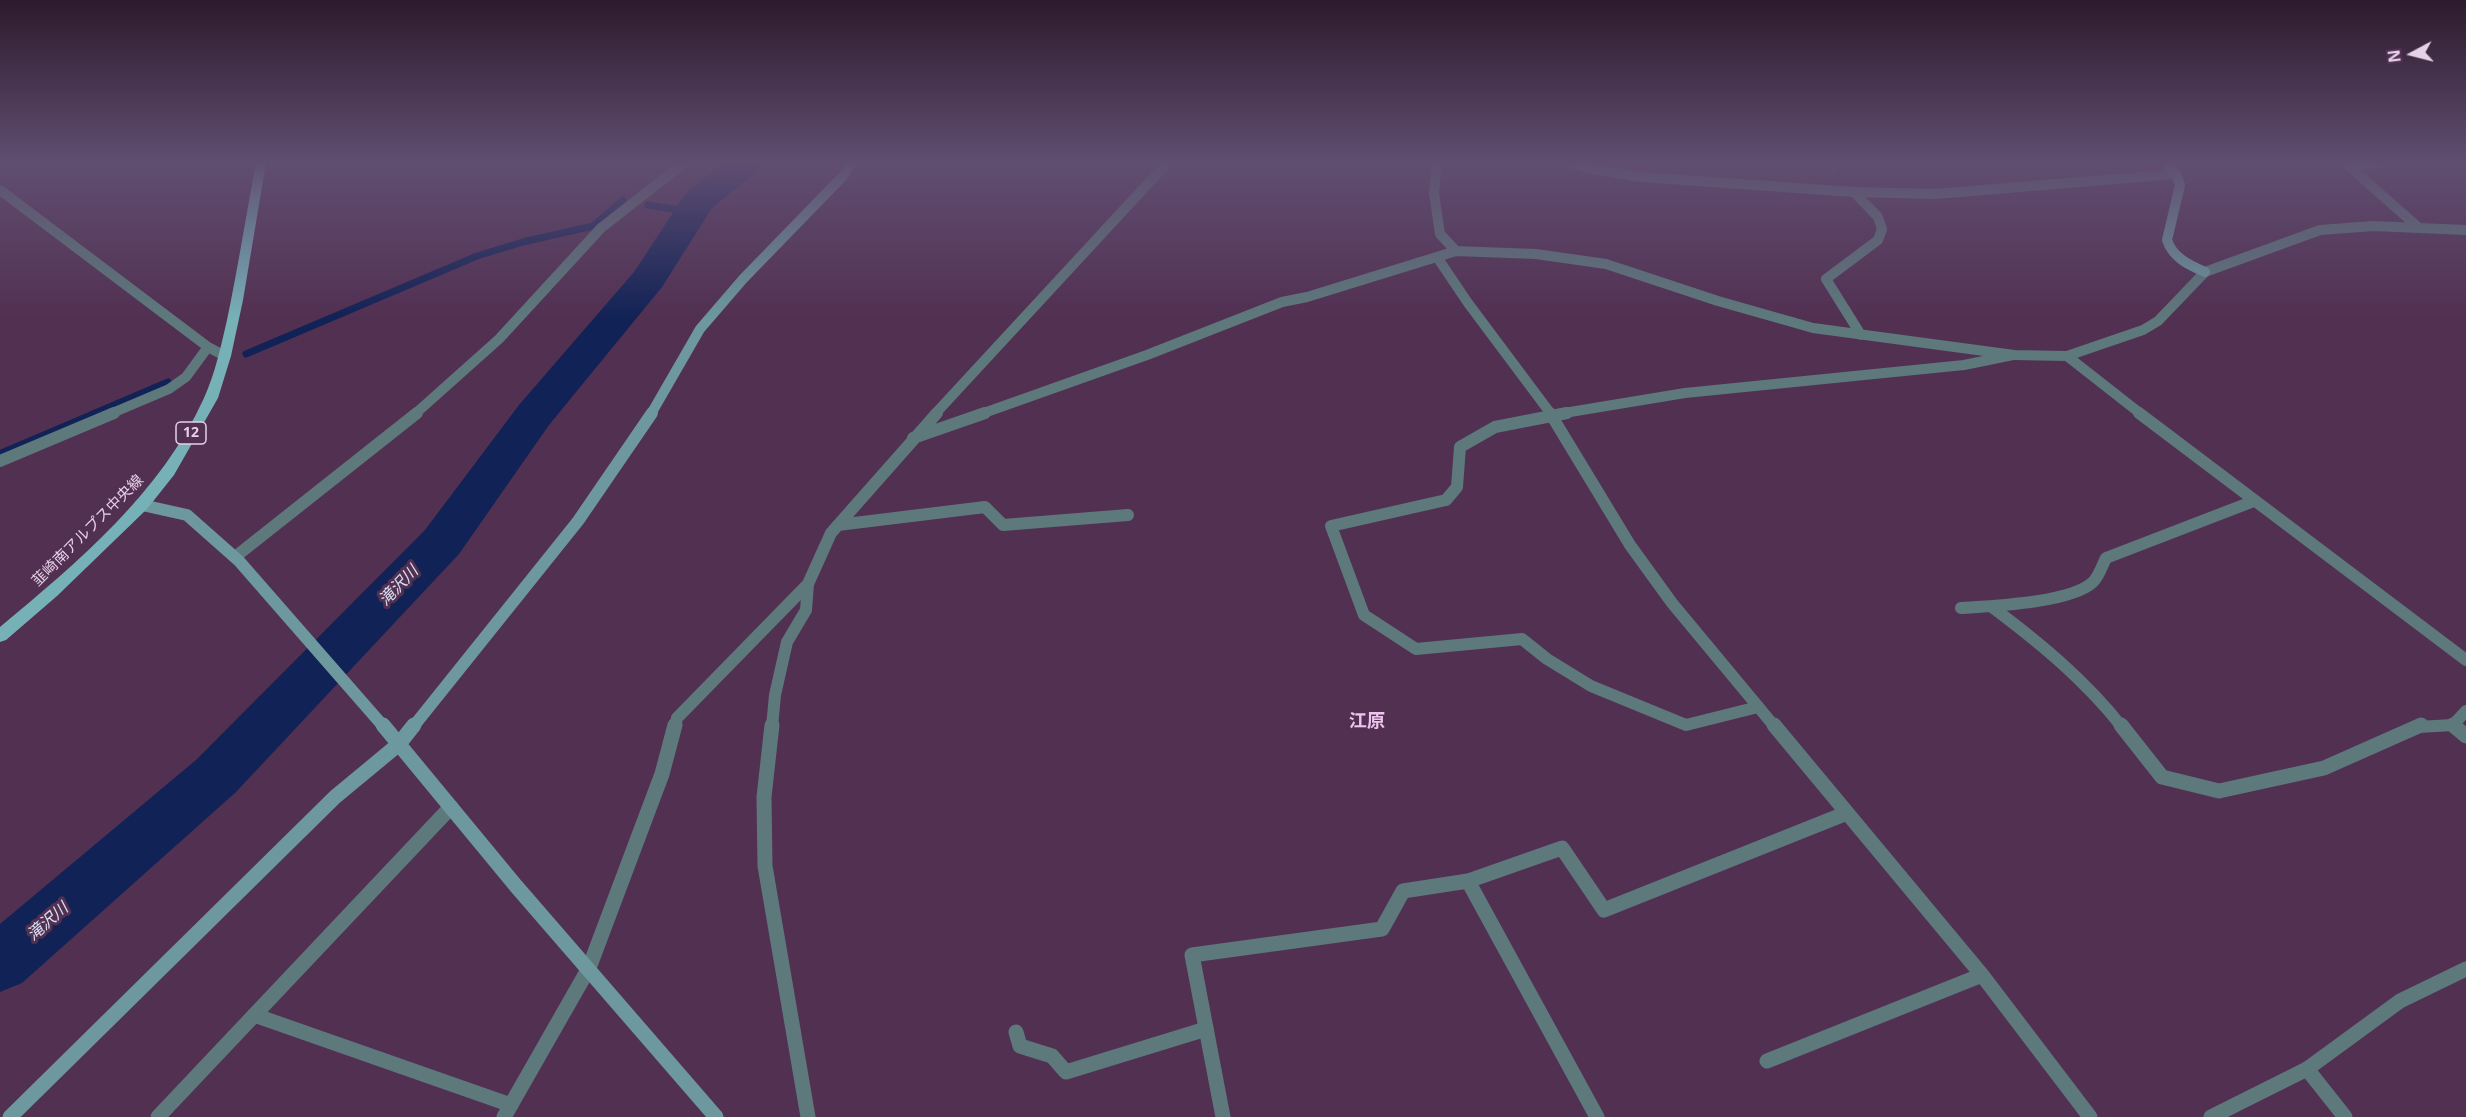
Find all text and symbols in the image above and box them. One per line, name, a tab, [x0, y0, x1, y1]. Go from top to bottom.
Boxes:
north arrow	[2382, 24, 2442, 84]
text: N	[2382, 48, 2406, 64]
road number: 12	[176, 422, 206, 444]
street label: 韮崎南アルプス中央線	[29, 472, 147, 590]
water label: 滝沢川	[375, 562, 423, 610]
district label: 江原	[1349, 711, 1385, 733]
water label: 滝沢川	[24, 899, 72, 945]

